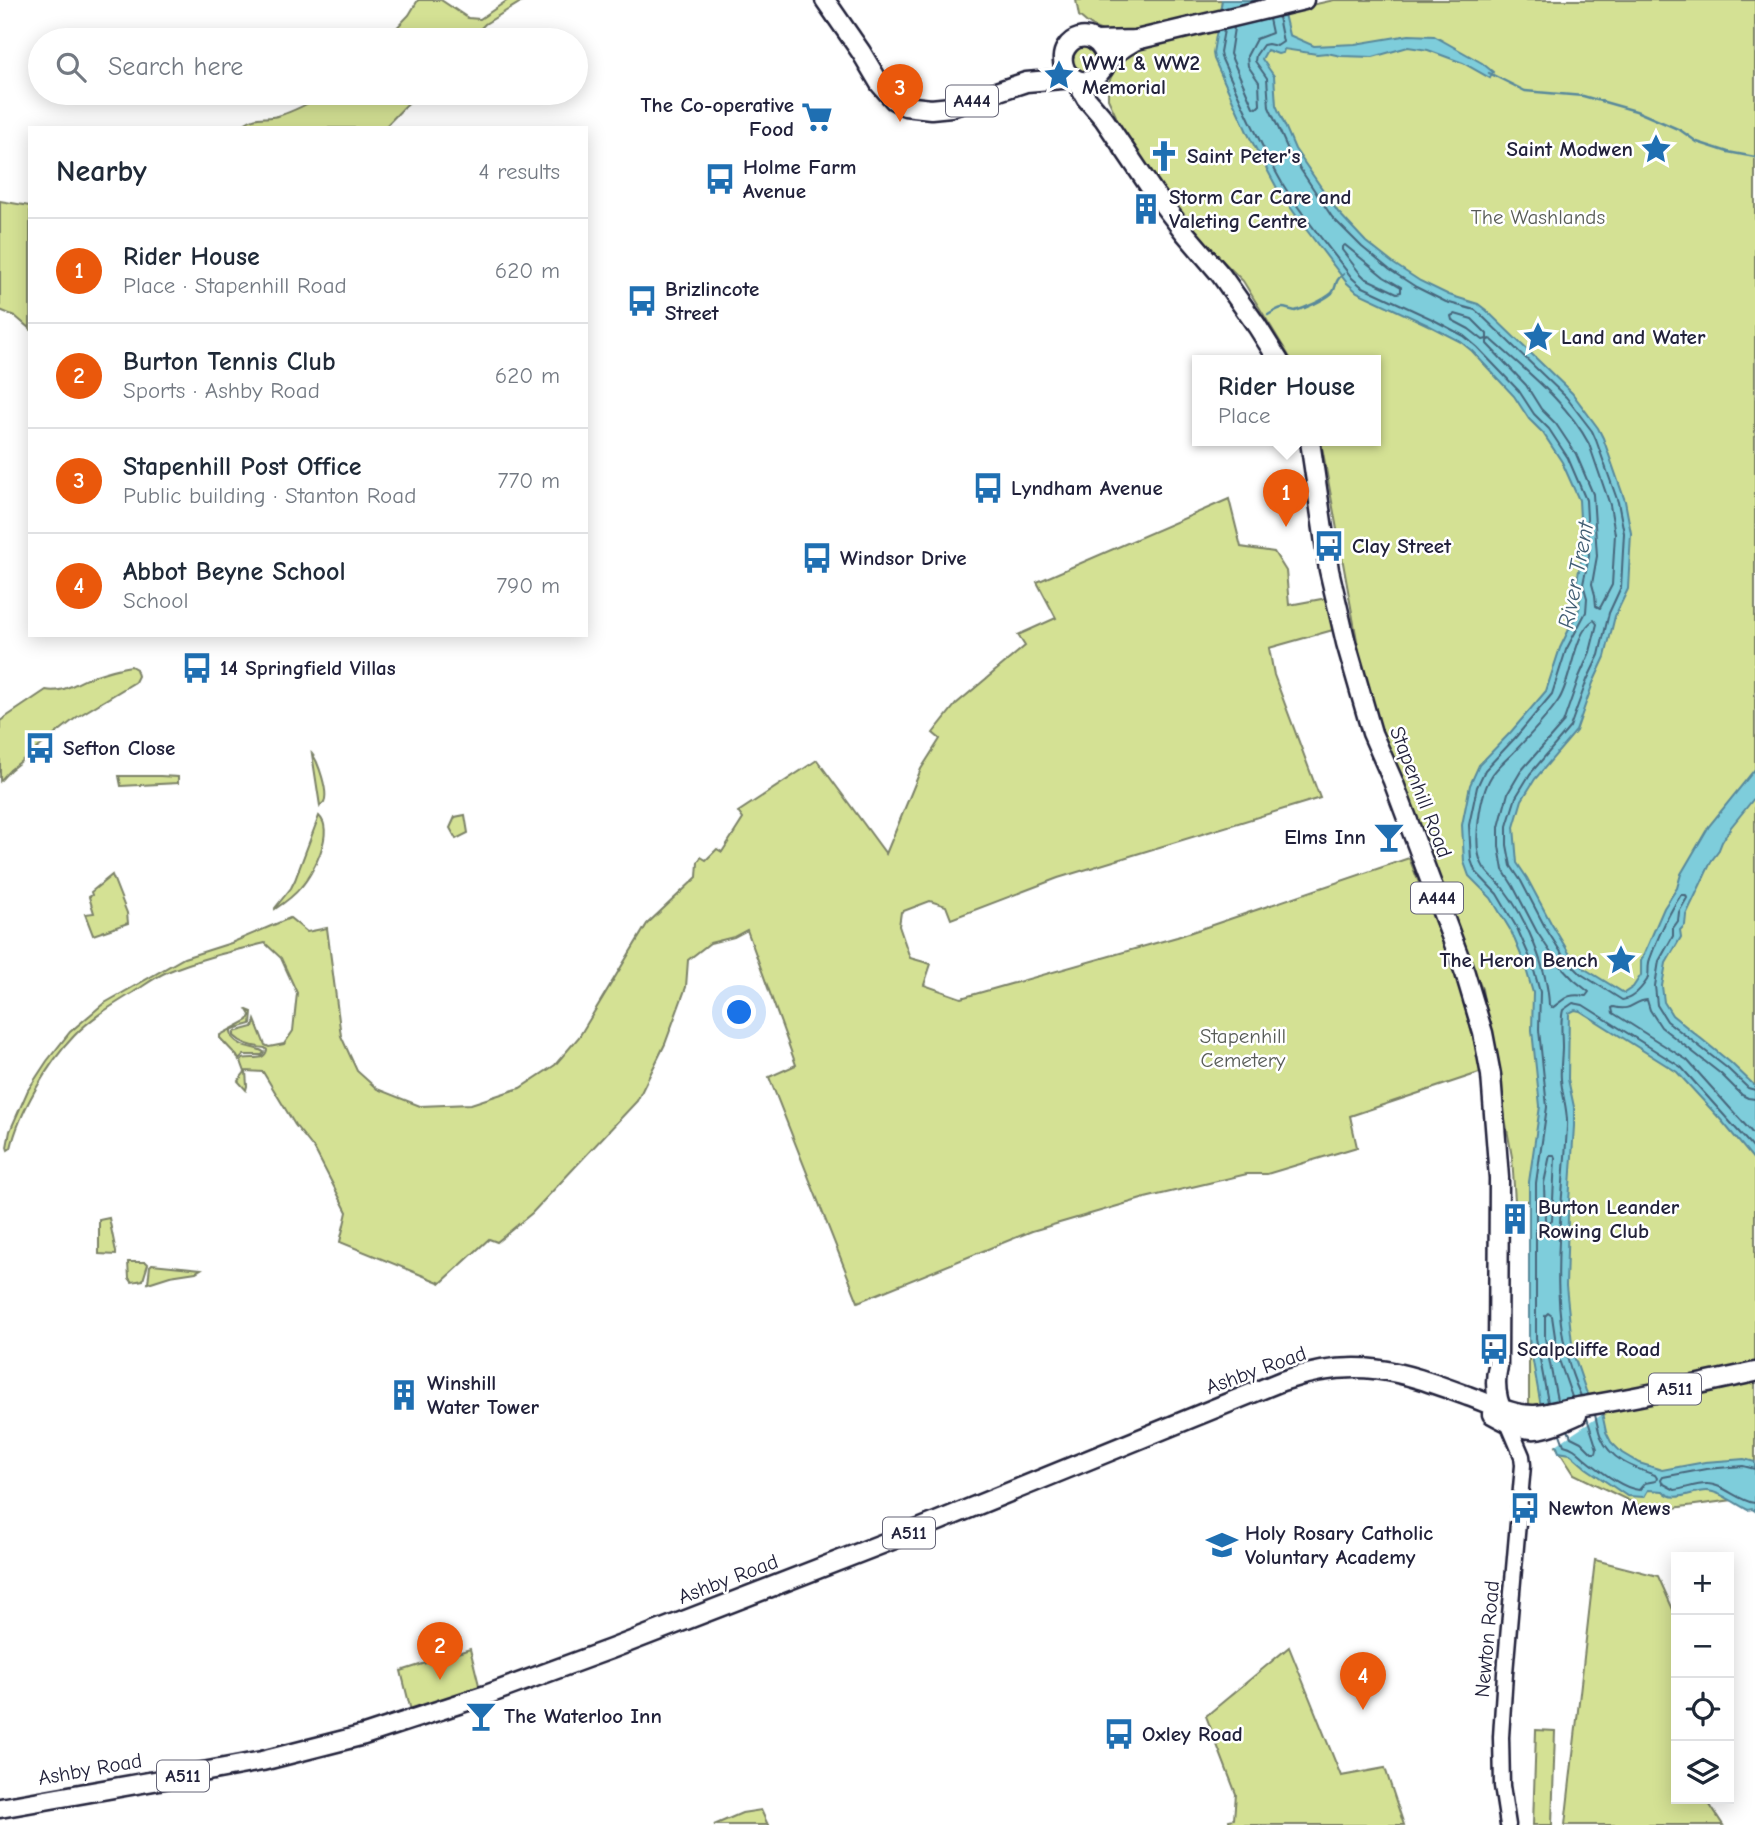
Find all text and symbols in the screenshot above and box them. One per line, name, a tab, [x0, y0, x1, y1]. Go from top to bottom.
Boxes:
search box	[28, 28, 588, 105]
icon: search	[52, 48, 90, 86]
place label: WW1 & WW2 Memorial	[1082, 51, 1200, 99]
text: Search here	[108, 52, 243, 82]
place icon: WW1 & WW2 Memorial	[1042, 58, 1076, 92]
pin: 3	[877, 64, 923, 122]
road number: A444	[946, 86, 998, 116]
place label: The Co-operative Food	[641, 93, 794, 141]
supermarket icon: The Co-operative Food	[800, 100, 834, 134]
place icon: Saint Modwen	[1639, 132, 1673, 166]
place label: Saint Modwen	[1507, 137, 1633, 161]
church icon: Saint Peter's	[1147, 139, 1181, 173]
place label: Saint Peter's	[1187, 144, 1300, 168]
text: Nearby	[56, 154, 147, 189]
place label: Holme Farm Avenue	[743, 155, 856, 203]
text: 4 results	[478, 158, 560, 185]
bus stop icon: Holme Farm Avenue	[703, 162, 737, 196]
place label: Storm Car Care and Valeting Centre	[1169, 185, 1352, 233]
building icon: Storm Car Care and Valeting Centre	[1129, 192, 1163, 226]
park label: The Washlands	[1471, 205, 1605, 229]
text: Rider House	[123, 242, 260, 272]
text: 1	[74, 257, 84, 284]
text: 620 m	[495, 257, 560, 284]
text: Place · Stapenhill Road	[123, 272, 347, 299]
place label: Brizlincote Street	[665, 277, 759, 325]
bus stop icon: Brizlincote Street	[625, 284, 659, 318]
place icon: Land and Water	[1521, 320, 1555, 354]
place label: Land and Water	[1561, 325, 1706, 349]
text: Burton Tennis Club	[123, 347, 336, 377]
popup	[1192, 355, 1381, 446]
text: 2	[73, 362, 85, 389]
text: 620 m	[495, 362, 560, 389]
text: Rider House	[1218, 372, 1355, 402]
text: Sports · Ashby Road	[123, 377, 320, 404]
text: Place	[1218, 402, 1270, 429]
text: Stapenhill Post Office	[123, 452, 362, 482]
text: 3	[73, 467, 85, 494]
text: 770 m	[498, 467, 560, 494]
pin: 1	[1263, 469, 1309, 527]
bus stop icon: Lyndham Avenue	[971, 471, 1005, 505]
place label: Lyndham Avenue	[1011, 476, 1163, 500]
text: Public building · Stanton Road	[123, 482, 416, 509]
water label: River Trent	[1552, 517, 1600, 631]
bus stop icon: Clay Street	[1312, 529, 1346, 563]
place label: Clay Street	[1352, 534, 1452, 558]
bus stop icon: Windsor Drive	[800, 541, 834, 575]
place label: Windsor Drive	[840, 546, 967, 570]
text: Abbot Beyne School	[123, 557, 346, 587]
text: 4	[74, 572, 84, 599]
text: 790 m	[496, 572, 560, 599]
text: School	[123, 587, 188, 614]
bus stop icon: 14 Springfield Villas	[180, 651, 214, 685]
place label: 14 Springfield Villas	[220, 656, 396, 680]
street label: Stapenhill Road	[1385, 723, 1457, 861]
bus stop icon: Sefton Close	[23, 731, 57, 765]
place label: Sefton Close	[63, 736, 175, 760]
bar icon: Elms Inn	[1372, 820, 1406, 854]
place label: Elms Inn	[1284, 825, 1366, 849]
road number: A444	[1411, 882, 1463, 914]
place icon: The Heron Bench	[1604, 943, 1638, 977]
place label: The Heron Bench	[1439, 948, 1598, 972]
your location	[722, 995, 756, 1029]
park label: Stapenhill Cemetery	[1200, 1024, 1286, 1072]
place label: Burton Leander Rowing Club	[1538, 1195, 1680, 1243]
building icon: Burton Leander Rowing Club	[1498, 1202, 1532, 1236]
bus stop icon: Scalpcliffe Road	[1477, 1332, 1511, 1366]
place label: Scalpcliffe Road	[1517, 1337, 1660, 1361]
street label: Ashby Road	[1203, 1341, 1309, 1399]
place label: Winshill Water Tower	[427, 1371, 540, 1419]
road number: A511	[1649, 1373, 1701, 1404]
building icon: Winshill Water Tower	[387, 1378, 421, 1412]
bus stop icon: Newton Mews	[1508, 1491, 1542, 1525]
place label: Newton Mews	[1548, 1496, 1670, 1520]
road number: A511	[883, 1518, 935, 1548]
place label: Holy Rosary Catholic Voluntary Academy	[1245, 1521, 1433, 1569]
school or university icon: Holy Rosary Catholic Voluntary Academy	[1205, 1528, 1239, 1562]
street label: Ashby Road	[675, 1549, 781, 1609]
map controls	[1671, 1552, 1734, 1804]
button: +	[1671, 1552, 1734, 1615]
street label: Newton Road	[1470, 1579, 1504, 1699]
button: −	[1671, 1615, 1734, 1678]
pin: 2	[417, 1622, 463, 1680]
pin: 4	[1340, 1652, 1386, 1710]
button: locate	[1671, 1678, 1734, 1741]
bar icon: The Waterloo Inn	[464, 1699, 498, 1733]
place label: The Waterloo Inn	[504, 1704, 662, 1728]
bus stop icon: Oxley Road	[1102, 1717, 1136, 1751]
place label: Oxley Road	[1142, 1722, 1243, 1746]
button: layers	[1671, 1741, 1734, 1804]
street label: Ashby Road	[36, 1748, 144, 1790]
road number: A511	[157, 1760, 209, 1792]

